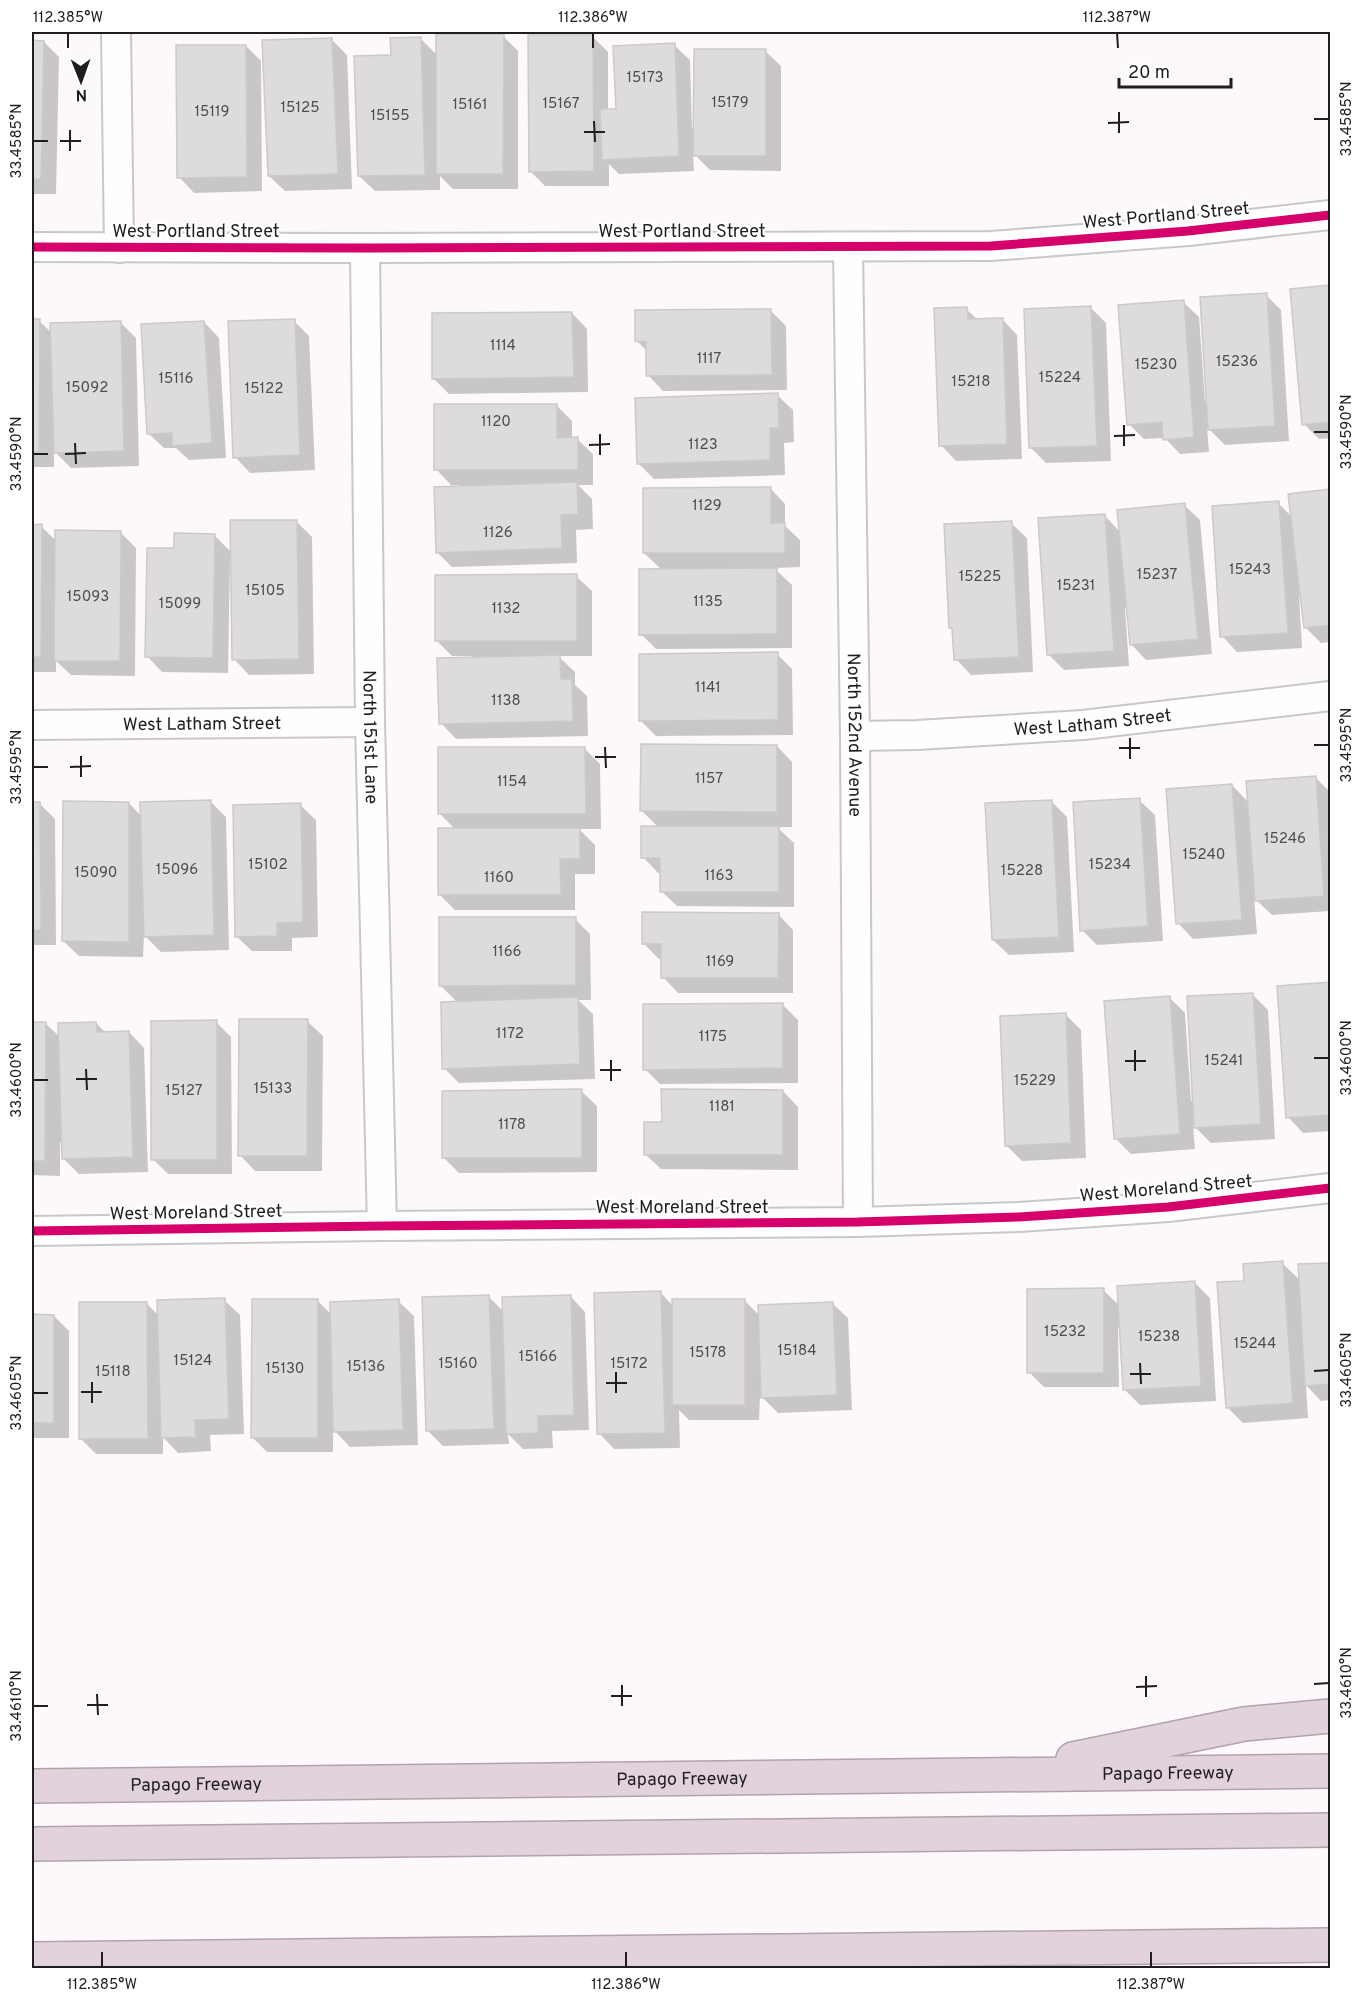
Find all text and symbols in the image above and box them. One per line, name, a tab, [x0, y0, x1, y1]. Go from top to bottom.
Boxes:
text: 112.385°W	[33, 9, 103, 28]
text: 112.386°W	[558, 9, 628, 28]
text: 112.387°W	[1083, 9, 1151, 28]
north arrow	[51, 51, 111, 111]
scale bar	[1119, 51, 1232, 89]
text: 20 m	[1128, 62, 1170, 85]
house number: 15173	[626, 69, 664, 88]
text: 33.4585°N	[1338, 81, 1357, 157]
text: N	[75, 84, 87, 104]
house number: 15179	[711, 94, 749, 113]
house number: 15167	[543, 95, 580, 114]
house number: 15161	[452, 96, 488, 115]
house number: 15125	[281, 99, 320, 118]
text: 33.4585°N	[8, 103, 27, 179]
house number: 15119	[194, 103, 230, 122]
house number: 15155	[370, 107, 410, 126]
street label: West Portland Street	[1082, 198, 1250, 235]
street label: West Portland Street	[112, 221, 280, 244]
street label: West Portland Street	[598, 221, 766, 244]
house number: 1114	[490, 337, 516, 356]
house number: 1117	[697, 350, 721, 369]
house number: 15236	[1216, 353, 1258, 372]
house number: 15230	[1135, 356, 1177, 375]
house number: 15224	[1039, 369, 1081, 388]
house number: 15116	[158, 370, 194, 389]
house number: 15218	[952, 373, 990, 392]
house number: 15092	[66, 379, 108, 398]
house number: 15122	[245, 380, 283, 399]
text: 33.4590°N	[1338, 394, 1357, 470]
house number: 1120	[481, 413, 511, 432]
text: 33.4590°N	[8, 416, 27, 492]
house number: 1123	[688, 436, 718, 455]
house number: 1129	[692, 497, 722, 516]
house number: 1126	[483, 524, 513, 543]
house number: 15243	[1229, 561, 1271, 580]
house number: 15237	[1137, 566, 1178, 585]
house number: 15225	[959, 568, 1001, 587]
house number: 15231	[1057, 577, 1095, 596]
house number: 15105	[245, 582, 285, 601]
house number: 15093	[67, 588, 109, 607]
house number: 1135	[693, 593, 723, 612]
house number: 15099	[159, 595, 201, 614]
house number: 1132	[491, 600, 521, 619]
street label: North 152nd Avenue	[841, 653, 865, 817]
street label: North 151st Lane	[356, 670, 382, 804]
house number: 1141	[695, 679, 721, 698]
house number: 1138	[491, 692, 521, 711]
street label: West Latham Street	[1013, 705, 1173, 742]
text: 33.4595°N	[1338, 708, 1357, 782]
street label: West Latham Street	[123, 713, 281, 737]
text: 33.4595°N	[8, 730, 27, 804]
house number: 1157	[695, 770, 723, 789]
house number: 1154	[497, 773, 527, 792]
house number: 15246	[1264, 830, 1306, 849]
house number: 15240	[1183, 846, 1225, 865]
house number: 15102	[248, 856, 288, 875]
house number: 15234	[1089, 856, 1131, 875]
house number: 15096	[156, 861, 198, 880]
house number: 15228	[1001, 862, 1043, 881]
house number: 15090	[75, 864, 117, 883]
house number: 1163	[704, 867, 734, 886]
house number: 1160	[484, 869, 514, 888]
house number: 1166	[492, 943, 522, 962]
house number: 1169	[706, 953, 734, 972]
text: 33.4600°N	[1338, 1020, 1357, 1096]
house number: 1172	[496, 1025, 524, 1044]
house number: 1175	[699, 1028, 727, 1047]
text: 33.4600°N	[8, 1042, 27, 1118]
house number: 15241	[1205, 1052, 1243, 1071]
house number: 15229	[1014, 1072, 1056, 1091]
house number: 15133	[254, 1080, 292, 1099]
house number: 15127	[165, 1082, 203, 1101]
house number: 1181	[709, 1098, 735, 1117]
house number: 1178	[498, 1116, 526, 1135]
street label: West Moreland Street	[1079, 1170, 1253, 1208]
street label: West Moreland Street	[596, 1197, 768, 1220]
street label: West Moreland Street	[109, 1200, 283, 1227]
house number: 15232	[1044, 1323, 1086, 1342]
house number: 15238	[1138, 1328, 1180, 1347]
text: 33.4605°N	[1338, 1332, 1357, 1408]
house number: 15244	[1234, 1335, 1276, 1354]
house number: 15184	[778, 1342, 817, 1361]
house number: 15178	[690, 1344, 727, 1363]
house number: 15166	[519, 1348, 557, 1367]
house number: 15124	[174, 1352, 212, 1371]
text: 33.4605°N	[8, 1355, 27, 1431]
house number: 15160	[438, 1355, 478, 1374]
house number: 15172	[610, 1355, 648, 1374]
house number: 15136	[347, 1358, 385, 1377]
house number: 15130	[265, 1360, 305, 1379]
house number: 15118	[95, 1363, 131, 1382]
text: 33.4610°N	[1338, 1647, 1357, 1719]
text: 33.4610°N	[8, 1670, 27, 1742]
street label: Papago Freeway	[1102, 1762, 1234, 1787]
street label: Papago Freeway	[616, 1768, 748, 1792]
street label: Papago Freeway	[130, 1773, 262, 1798]
text: 112.385°W	[67, 1976, 137, 1995]
text: 112.386°W	[591, 1976, 661, 1995]
text: 112.387°W	[1117, 1976, 1185, 1995]

